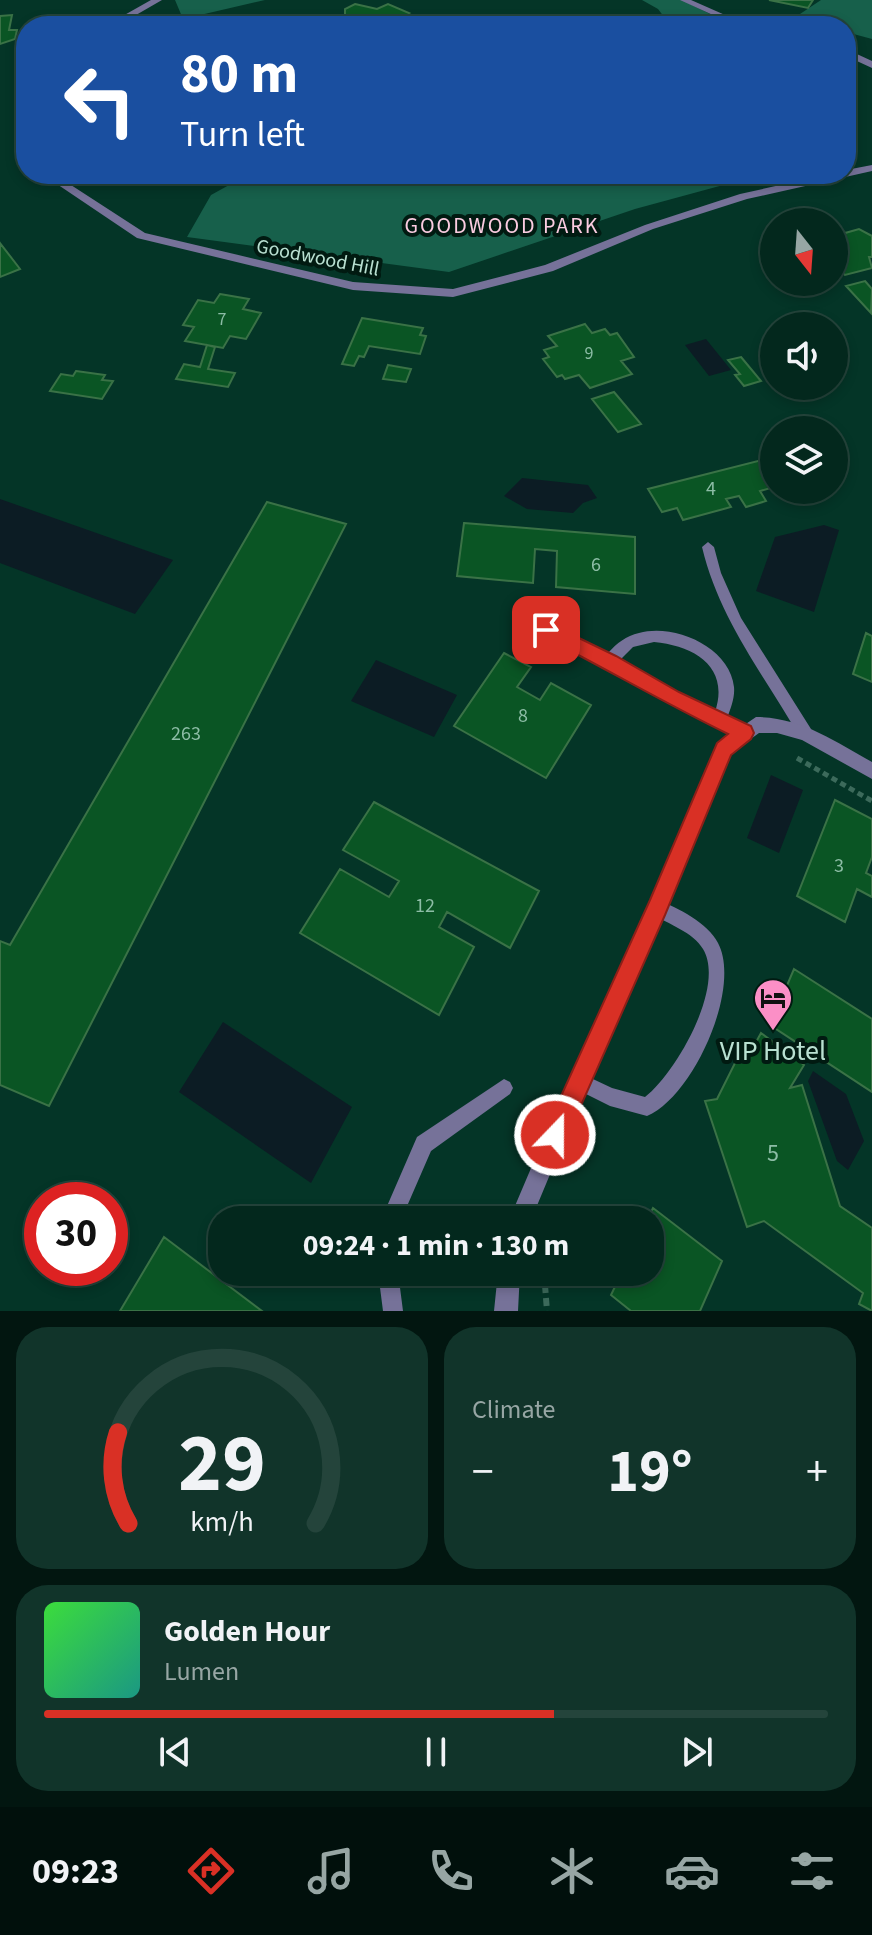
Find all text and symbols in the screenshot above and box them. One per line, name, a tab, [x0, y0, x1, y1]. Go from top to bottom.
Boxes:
text: 80 m	[180, 35, 298, 114]
icon: left	[48, 48, 152, 152]
text: Turn left	[180, 109, 305, 160]
north arrow	[760, 208, 848, 296]
map controls	[760, 208, 848, 504]
district label: GOODWOOD PARK	[404, 210, 600, 242]
street label: Goodwood Hill	[254, 232, 382, 284]
house number: 7	[218, 307, 227, 332]
button: sound	[760, 312, 848, 400]
house number: 9	[585, 341, 594, 366]
button: layers	[760, 416, 848, 504]
house number: 4	[706, 475, 716, 503]
house number: 6	[591, 551, 601, 579]
pin	[512, 596, 580, 664]
icon: arrive	[524, 608, 568, 652]
house number: 8	[518, 702, 528, 730]
house number: 263	[171, 720, 201, 748]
house number: 3	[834, 852, 844, 880]
house number: 12	[415, 892, 435, 920]
hotel icon: VIP Hotel	[752, 977, 794, 1032]
place label: VIP Hotel	[720, 1031, 826, 1071]
position arrow	[513, 1093, 597, 1177]
house number: 5	[767, 1136, 779, 1171]
speed limit sign: 30	[24, 1182, 128, 1286]
text: 09:24 · 1 min · 130 m	[303, 1224, 569, 1267]
text: Climate	[472, 1391, 556, 1428]
text: 29	[178, 1405, 266, 1523]
text: 19°	[607, 1430, 693, 1515]
text: −	[472, 1441, 494, 1504]
text: +	[806, 1441, 828, 1504]
text: km/h	[190, 1502, 254, 1542]
text: Golden Hour	[164, 1610, 330, 1653]
text: Lumen	[164, 1653, 239, 1690]
icon: previous	[153, 1730, 197, 1774]
icon: pause	[414, 1730, 458, 1774]
icon: next	[675, 1730, 719, 1774]
icon: directions	[183, 1843, 239, 1899]
icon: music	[303, 1843, 359, 1899]
icon: phone	[423, 1843, 479, 1899]
icon: climate	[544, 1843, 600, 1899]
icon: car	[664, 1843, 720, 1899]
icon: filters	[784, 1843, 840, 1899]
text: 09:23	[32, 1846, 119, 1897]

